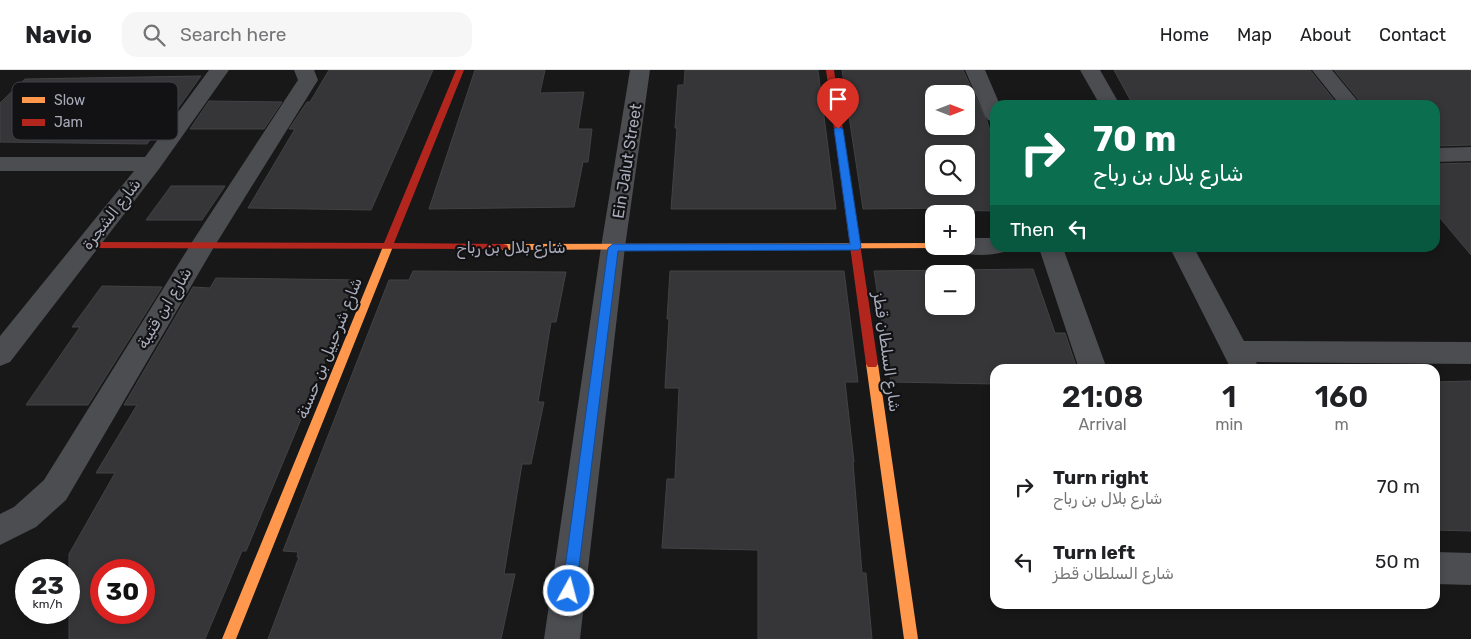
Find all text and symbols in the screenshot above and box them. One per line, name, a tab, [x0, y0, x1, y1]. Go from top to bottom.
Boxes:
search box	[122, 12, 472, 57]
text: Navio	[25, 21, 92, 49]
icon: search	[140, 21, 168, 49]
text: Search here	[180, 23, 286, 46]
text: Home	[1160, 24, 1209, 46]
text: Map	[1237, 24, 1272, 46]
text: About	[1300, 24, 1351, 46]
text: Contact	[1379, 24, 1446, 46]
pin	[817, 78, 859, 129]
legend	[12, 82, 178, 140]
icon: arrive	[824, 85, 852, 113]
north arrow	[925, 85, 975, 135]
map controls	[925, 85, 975, 315]
text: Slow	[54, 92, 85, 109]
street label: Ein Jalut Street	[609, 102, 645, 220]
text: Jam	[54, 114, 83, 131]
text: 70 m	[1093, 118, 1176, 160]
icon: right	[1010, 120, 1075, 185]
button: search	[925, 145, 975, 195]
text: شارع بلال بن رباح	[1093, 160, 1244, 187]
street label: شارع الشجرة	[77, 175, 146, 255]
button: +	[925, 205, 975, 255]
icon: left	[1064, 215, 1092, 243]
text: Then	[1010, 218, 1054, 241]
street label: شارع بلال بن رباح	[456, 238, 566, 259]
street label: شارع ابن قتيبة	[132, 264, 197, 353]
button: −	[925, 265, 975, 315]
street label: شارع شرحبيل بن حسنة	[292, 275, 368, 422]
street label: شارع السلطان قطز	[867, 290, 905, 413]
text: 21:08	[1062, 379, 1144, 415]
text: 1	[1222, 379, 1236, 415]
text: 160	[1315, 379, 1368, 415]
text: Arrival	[1079, 415, 1127, 434]
text: min	[1215, 415, 1243, 434]
text: m	[1334, 415, 1349, 434]
text: Turn right	[1053, 466, 1148, 489]
icon: right	[1010, 473, 1038, 501]
text: 70 m	[1377, 475, 1420, 498]
text: شارع بلال بن رباح	[1053, 489, 1163, 508]
text: Turn left	[1053, 541, 1135, 564]
icon: left	[1010, 548, 1038, 576]
text: 50 m	[1375, 550, 1420, 573]
speed limit sign: 30	[90, 559, 155, 624]
position arrow	[542, 564, 594, 616]
text: شارع السلطان قطز	[1053, 564, 1174, 583]
text: 23	[31, 571, 64, 600]
text: km/h	[33, 597, 62, 611]

